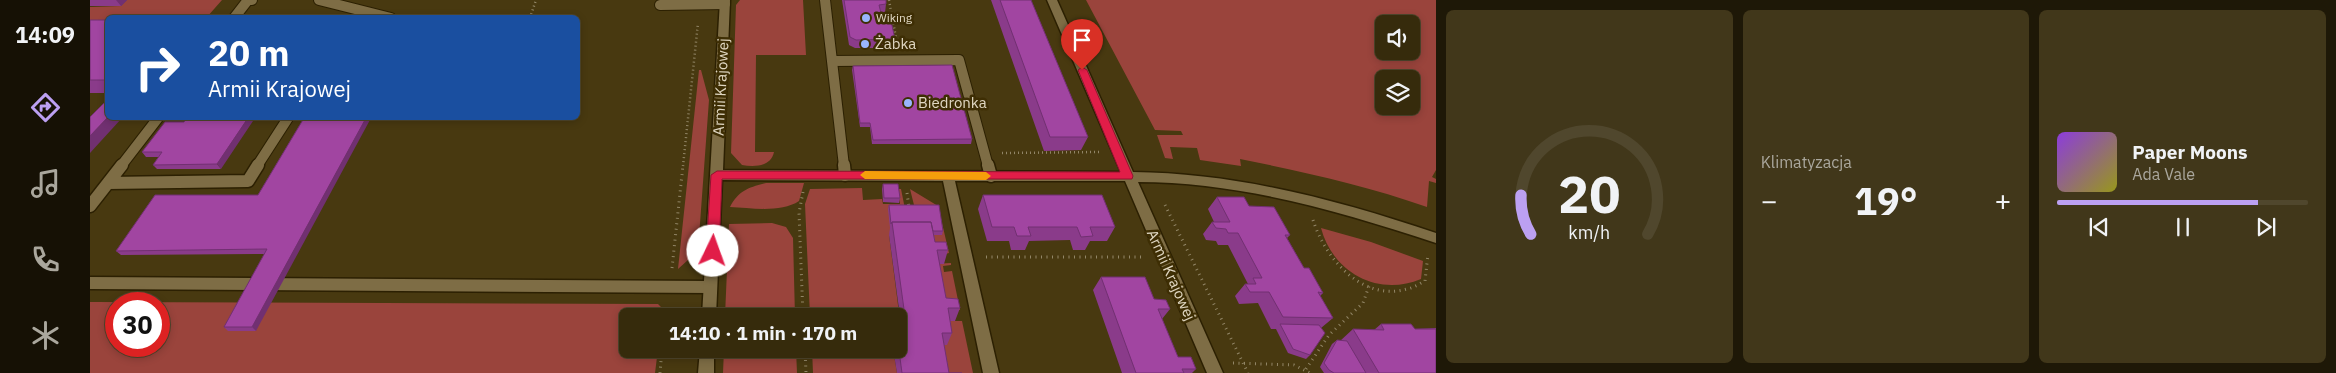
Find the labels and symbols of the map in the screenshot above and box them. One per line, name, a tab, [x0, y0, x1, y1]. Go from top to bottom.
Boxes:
place label: Wiking	[876, 10, 913, 25]
marker: Wiking	[860, 12, 872, 24]
pin	[1061, 19, 1103, 70]
place label: Żabka	[875, 34, 916, 53]
street label: Armii Krajowej	[708, 38, 733, 136]
marker: Żabka	[859, 38, 871, 50]
place label: Biedronka	[918, 93, 987, 112]
marker: Biedronka	[902, 97, 914, 109]
position arrow	[686, 224, 738, 276]
street label: Armii Krajowej	[1143, 226, 1200, 323]
speed limit sign: 30	[105, 292, 170, 357]

